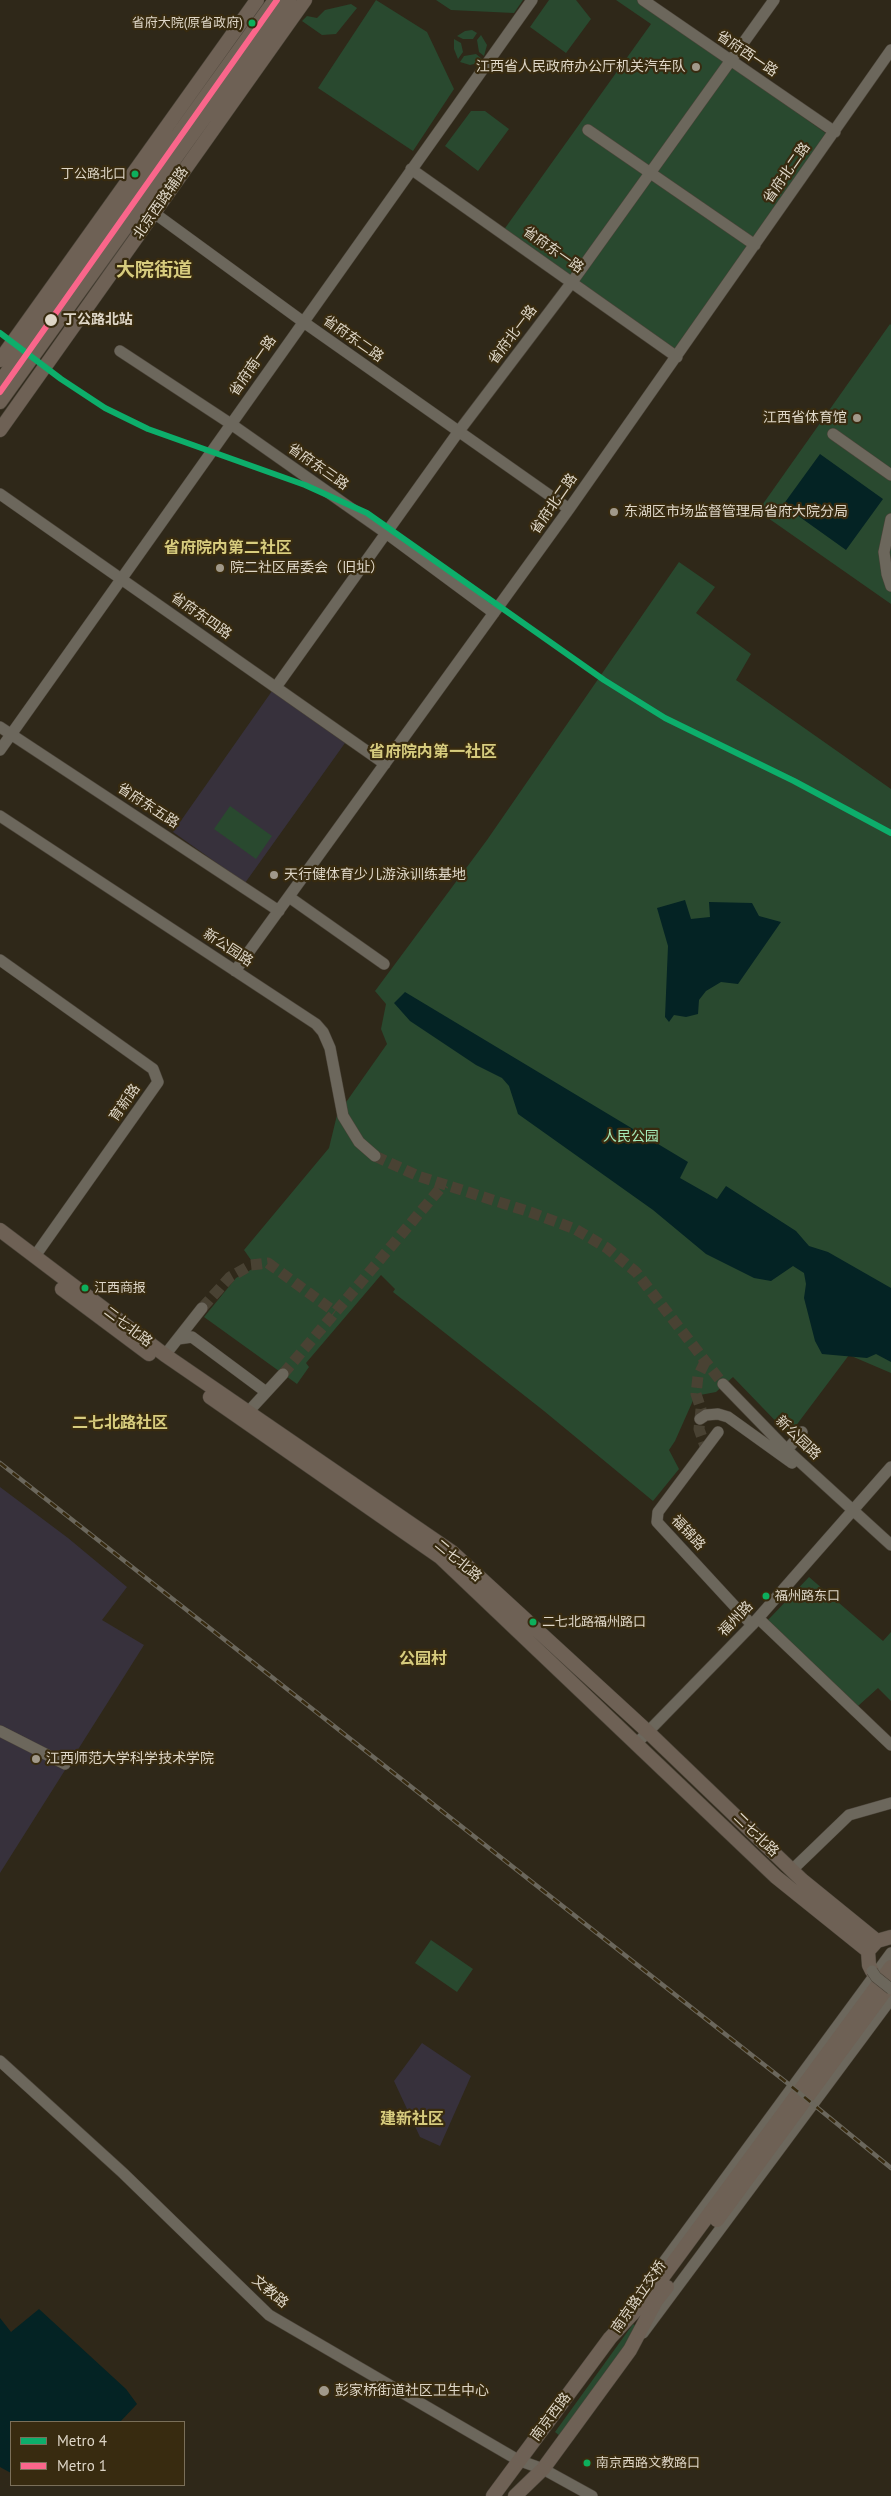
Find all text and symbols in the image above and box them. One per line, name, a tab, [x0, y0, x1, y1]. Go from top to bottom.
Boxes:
place label: 省府大院(原省政府)	[132, 15, 243, 31]
marker: 省府大院(原省政府)	[247, 18, 257, 28]
street label: 省府西一路	[713, 27, 781, 81]
place label: 江西省人民政府办公厅机关汽车队	[476, 59, 686, 75]
marker: 江西省人民政府办公厅机关汽车队	[690, 61, 702, 73]
street label: 省府北二路	[760, 140, 814, 206]
street label: 北京西路辅路	[130, 164, 192, 242]
place label: 丁公路北口	[61, 166, 126, 182]
marker: 丁公路北口	[130, 169, 140, 179]
street label: 省府东一路	[520, 223, 586, 277]
district label: 大院街道	[116, 260, 192, 282]
street label: 省府北一路	[485, 302, 541, 368]
marker: 丁公路北站	[43, 312, 59, 328]
place label: 丁公路北站	[63, 312, 133, 328]
street label: 省府东二路	[320, 312, 386, 366]
street label: 省府南一路	[226, 333, 280, 399]
place label: 江西省体育馆	[763, 410, 847, 426]
marker: 江西省体育馆	[851, 412, 863, 424]
street label: 省府东三路	[285, 440, 351, 494]
street label: 省府北二路	[527, 471, 581, 537]
place label: 东湖区市场监督管理局省府大院分局	[624, 504, 848, 520]
marker: 东湖区市场监督管理局省府大院分局	[608, 506, 620, 518]
district label: 省府院内第二社区	[164, 538, 292, 558]
place label: 院二社区居委会（旧址）	[230, 560, 384, 576]
marker: 院二社区居委会（旧址）	[214, 562, 226, 574]
street label: 省府东四路	[168, 589, 234, 643]
district label: 省府院内第一社区	[369, 742, 497, 762]
street label: 省府东五路	[114, 780, 182, 832]
place label: 天行健体育少儿游泳训练基地	[284, 867, 466, 883]
marker: 天行健体育少儿游泳训练基地	[268, 869, 280, 881]
street label: 新公园路	[200, 926, 256, 970]
street label: 育新路	[106, 1081, 144, 1125]
park label: 人民公园	[603, 1129, 659, 1145]
place label: 江西商报	[94, 1280, 146, 1296]
marker: 江西商报	[80, 1283, 90, 1293]
street label: 二七北路	[101, 1303, 155, 1351]
district label: 二七北路社区	[72, 1413, 168, 1433]
street label: 新公园路	[772, 1413, 824, 1463]
street label: 福锦路	[668, 1512, 708, 1554]
street label: 二七北路	[431, 1537, 485, 1585]
place label: 福州路东口	[775, 1588, 840, 1604]
marker: 福州路东口	[761, 1591, 771, 1601]
street label: 福州路	[715, 1598, 757, 1640]
place label: 二七北路福州路口	[542, 1614, 646, 1630]
marker: 二七北路福州路口	[528, 1617, 538, 1627]
district label: 公园村	[399, 1649, 447, 1669]
place label: 江西师范大学科学技术学院	[46, 1751, 214, 1767]
marker: 江西师范大学科学技术学院	[30, 1753, 42, 1765]
street label: 二七北路	[730, 1810, 782, 1860]
district label: 建新社区	[380, 2109, 444, 2129]
street label: 南京路立交桥	[608, 2258, 670, 2336]
street label: 文教路	[249, 2272, 291, 2312]
place label: 彭家桥街道社区卫生中心	[335, 2383, 489, 2399]
marker: 彭家桥街道社区卫生中心	[317, 2384, 331, 2398]
street label: 南京西路	[527, 2390, 575, 2444]
legend	[10, 2421, 185, 2486]
text: Metro 4	[57, 2431, 107, 2450]
place label: 南京西路文教路口	[596, 2455, 700, 2471]
text: Metro 1	[57, 2456, 107, 2475]
marker: 南京西路文教路口	[582, 2458, 592, 2468]

